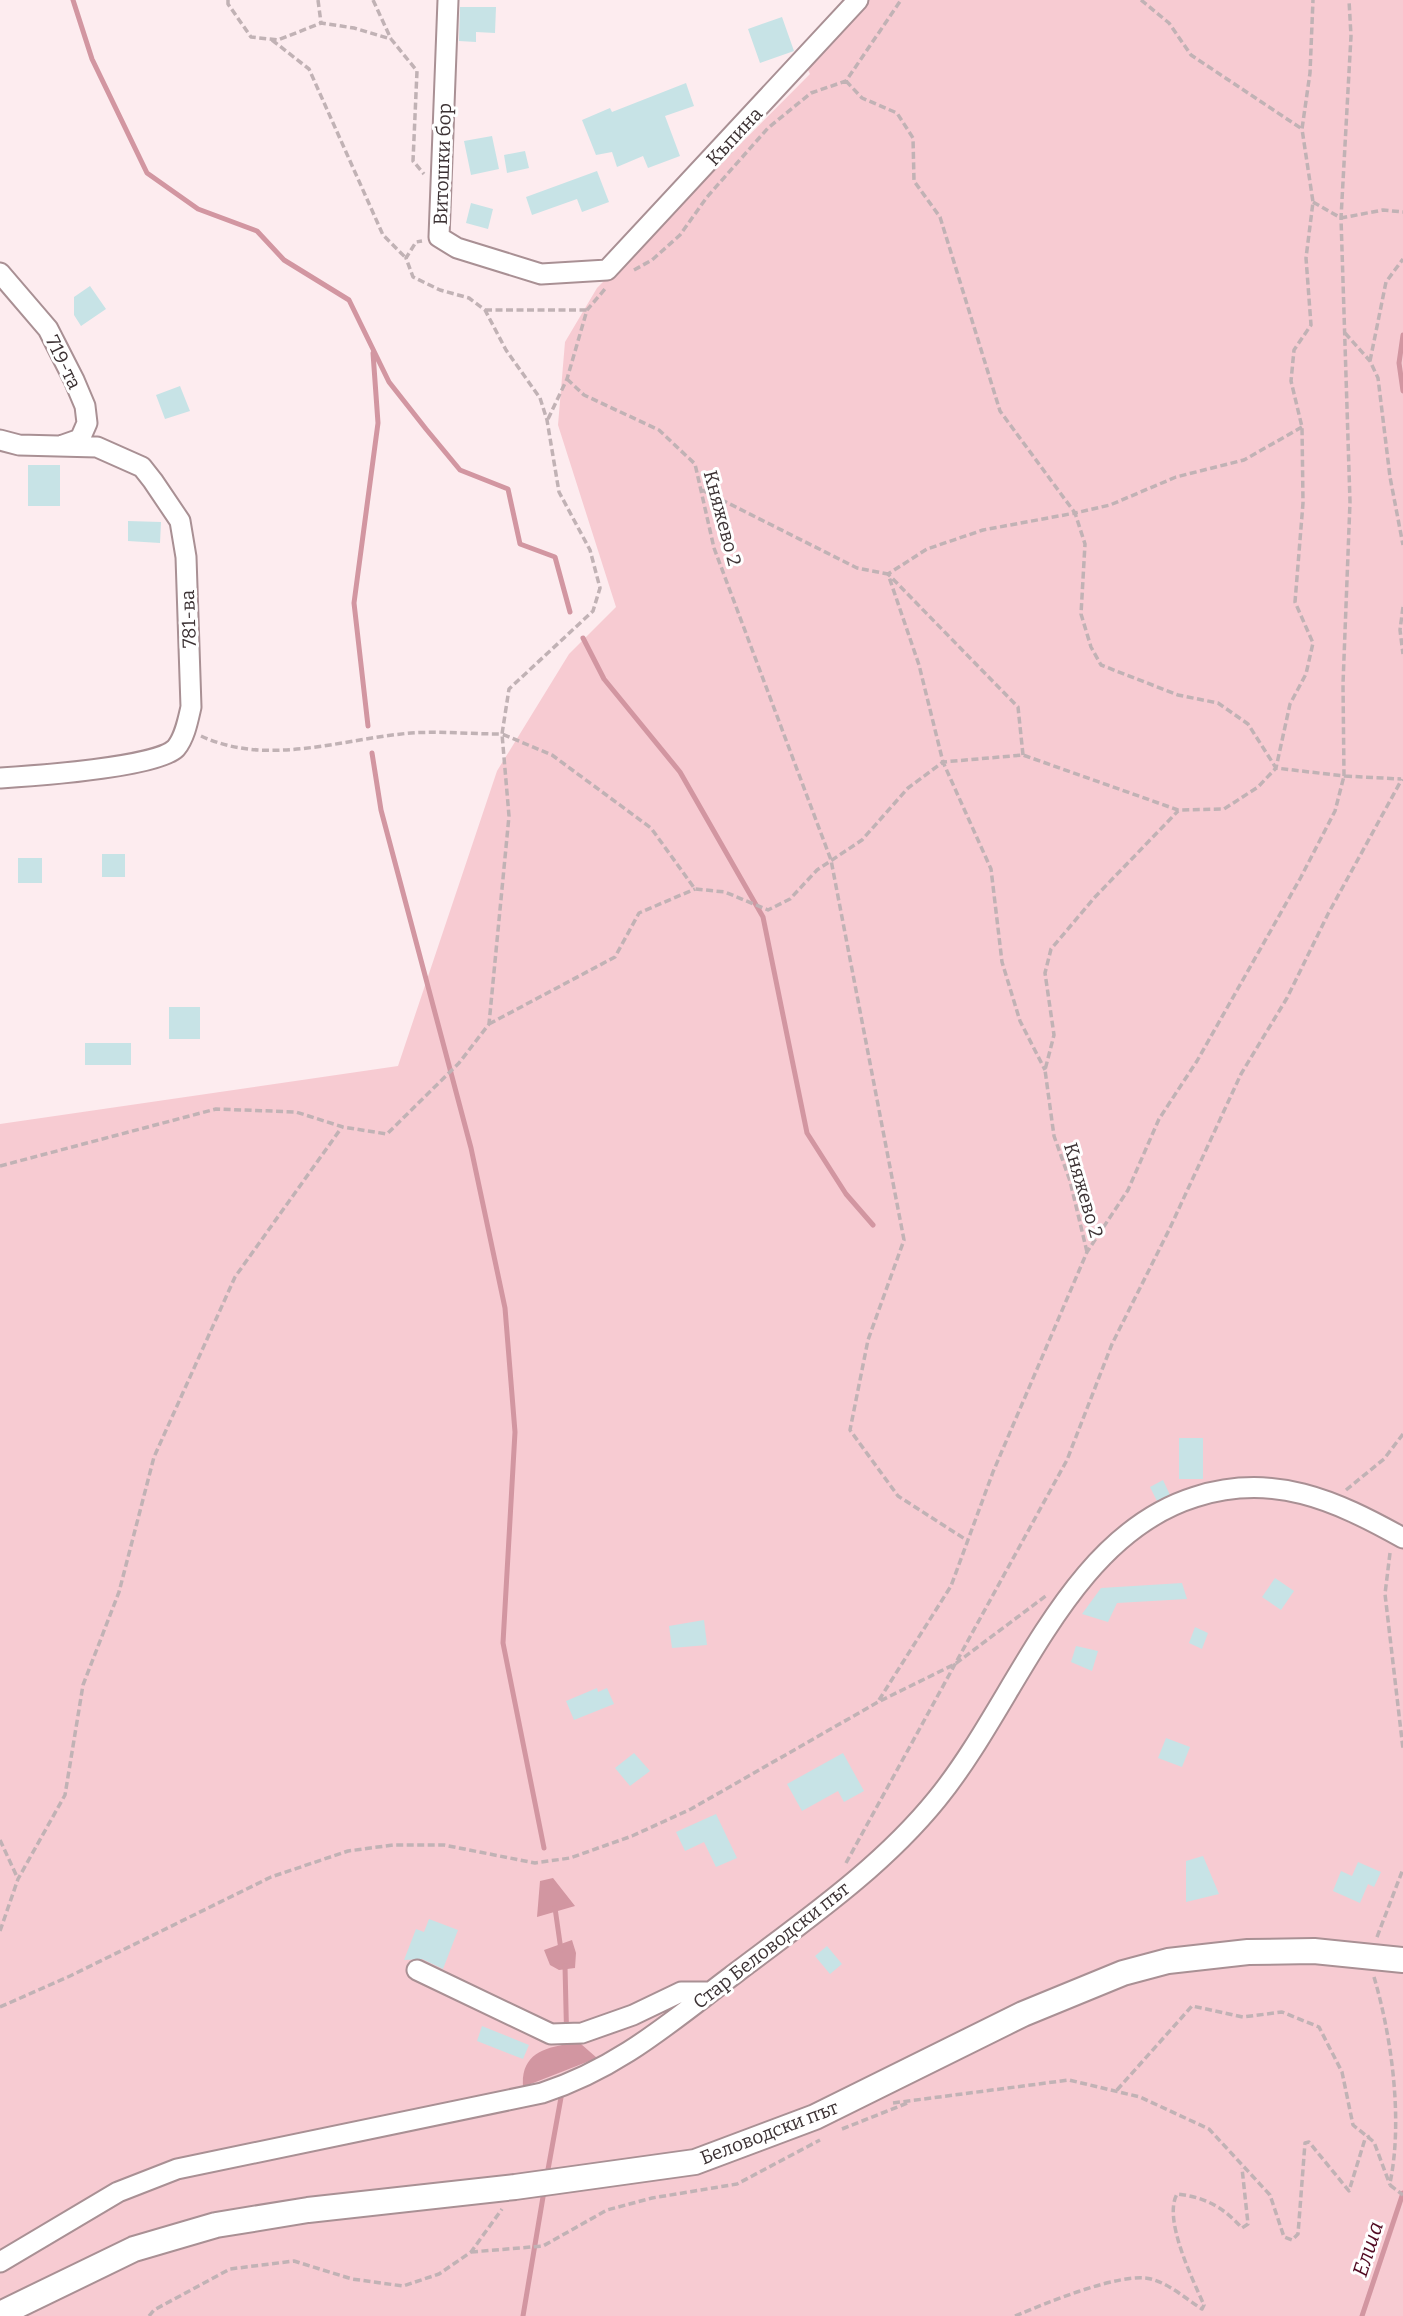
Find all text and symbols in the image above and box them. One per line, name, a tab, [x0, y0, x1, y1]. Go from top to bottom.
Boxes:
street label: Къпина	[702, 102, 768, 170]
street label: Витошки бор	[429, 103, 456, 225]
street label: 719-та	[41, 332, 87, 393]
street label: Княжево 2	[699, 468, 746, 568]
street label: 781-ва	[176, 589, 201, 648]
street label: Княжево 2	[1059, 1140, 1108, 1240]
street label: Стар Беловодски път	[688, 1877, 854, 2014]
street label: Беловодски път	[697, 2096, 842, 2169]
water label: Елша	[1347, 2218, 1389, 2280]

